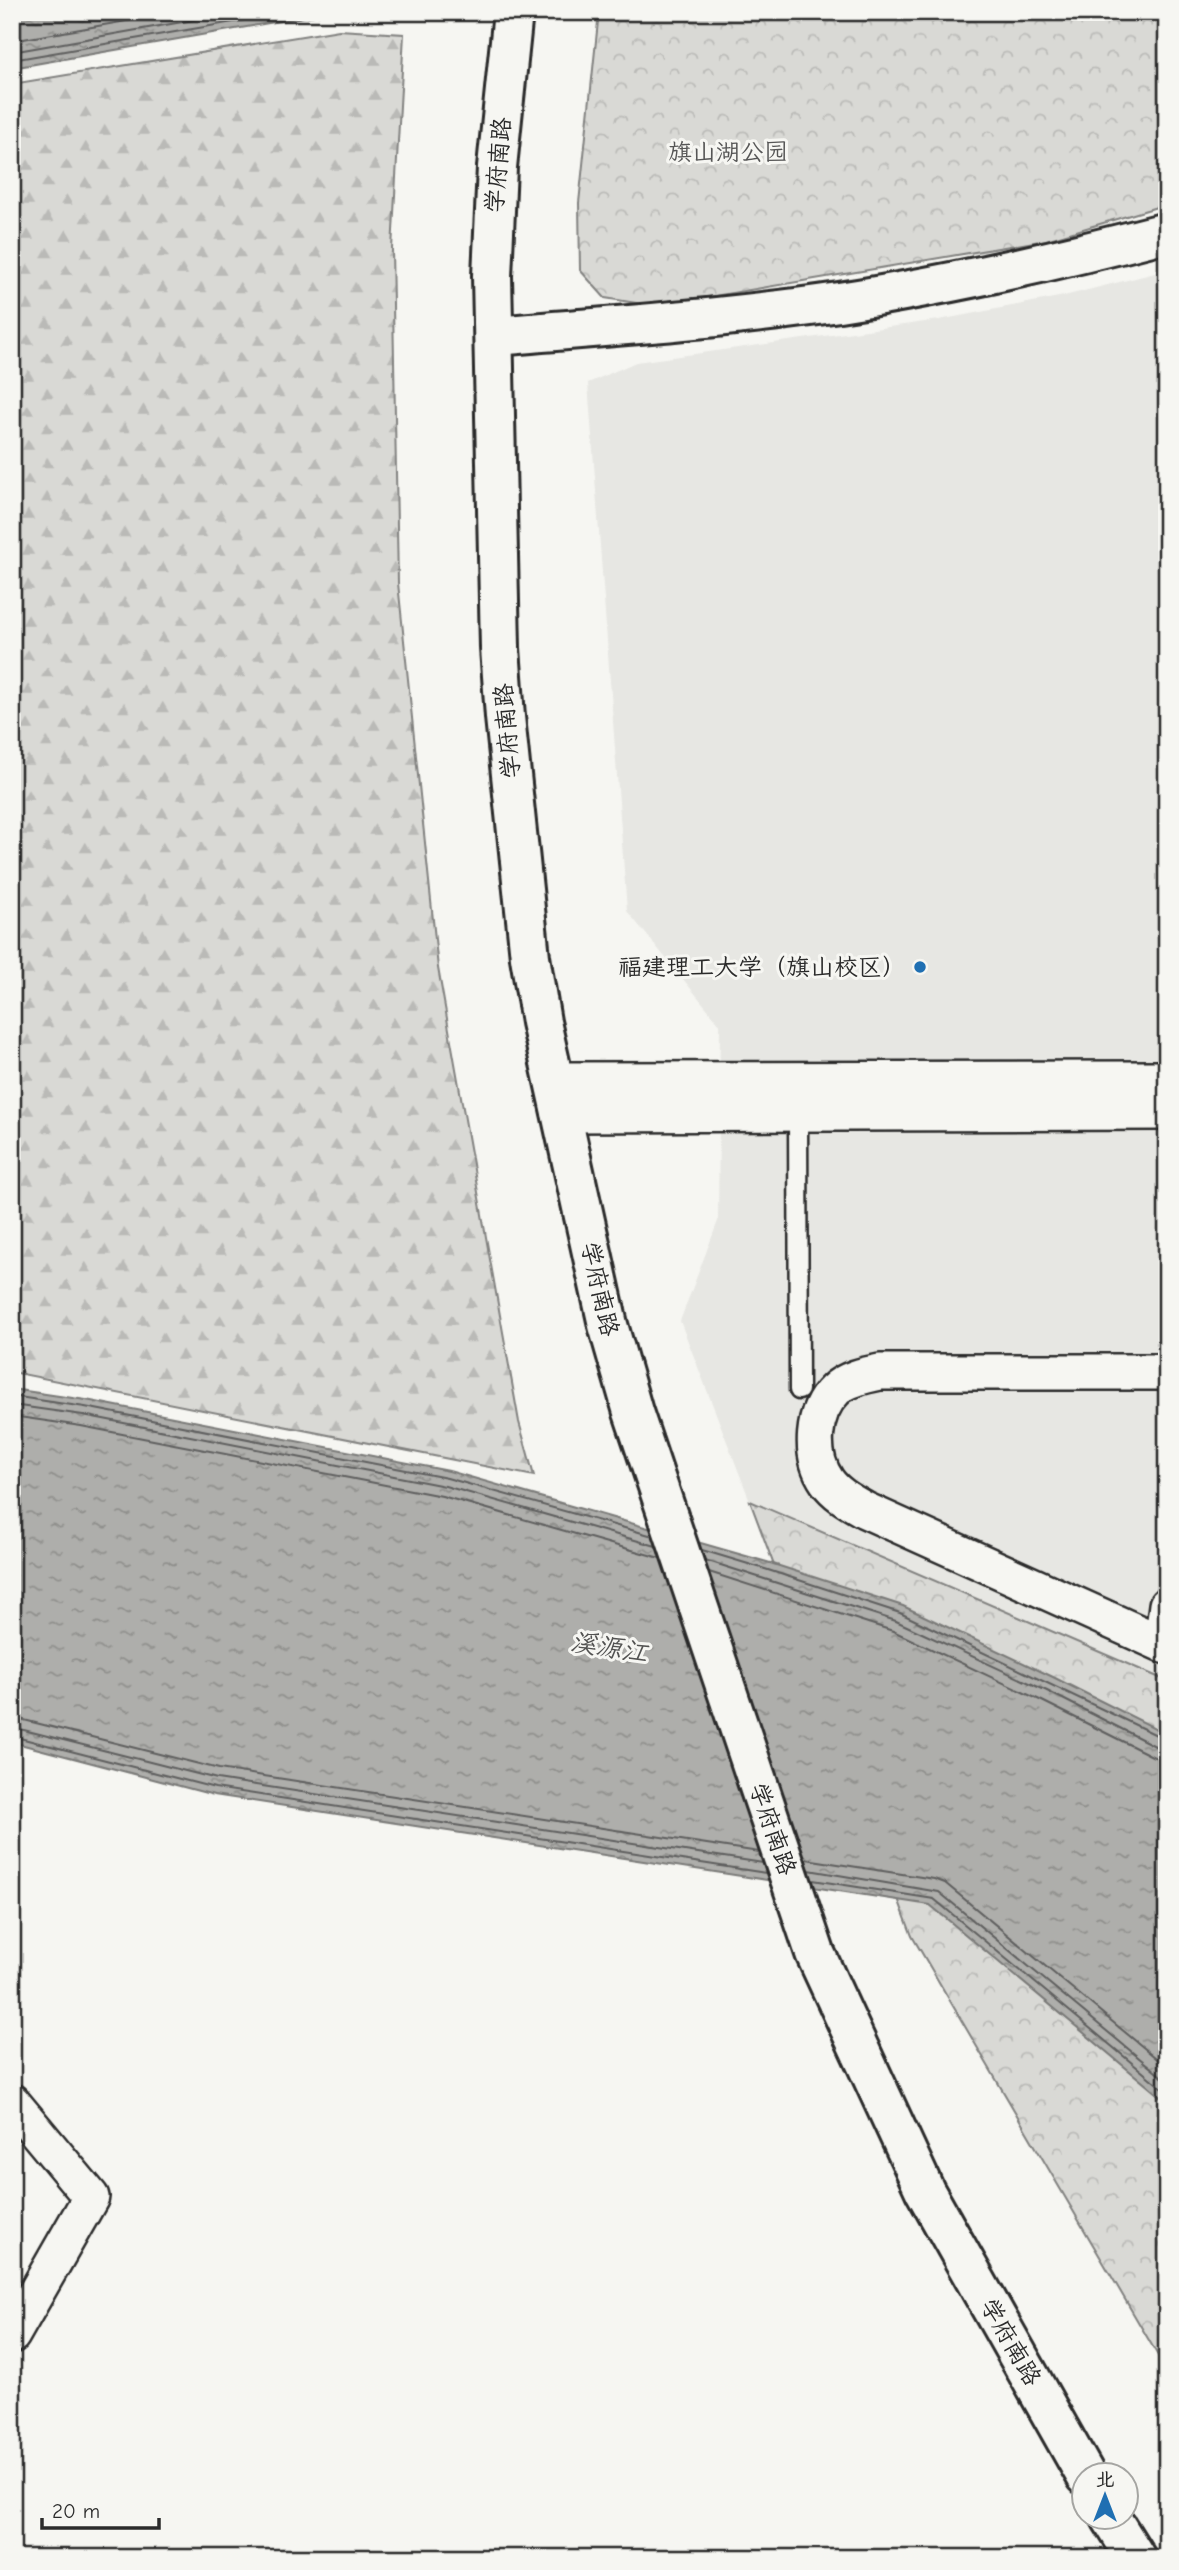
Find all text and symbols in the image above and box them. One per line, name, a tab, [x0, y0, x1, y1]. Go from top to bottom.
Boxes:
street label: 学府南路	[480, 116, 516, 214]
park label: 旗山湖公园	[668, 138, 788, 166]
street label: 学府南路	[489, 682, 525, 780]
place label: 福建理工大学（旗山校区）	[618, 953, 906, 981]
marker: 福建理工大学（旗山校区）	[912, 959, 928, 975]
street label: 学府南路	[576, 1239, 624, 1339]
water label: 溪源江	[568, 1627, 651, 1669]
street label: 学府南路	[744, 1779, 802, 1879]
street label: 学府南路	[975, 2293, 1047, 2391]
north arrow	[1070, 2462, 1140, 2532]
text: 北	[1095, 2469, 1115, 2491]
scale bar	[42, 2486, 159, 2530]
text: 20 m	[52, 2499, 100, 2523]

